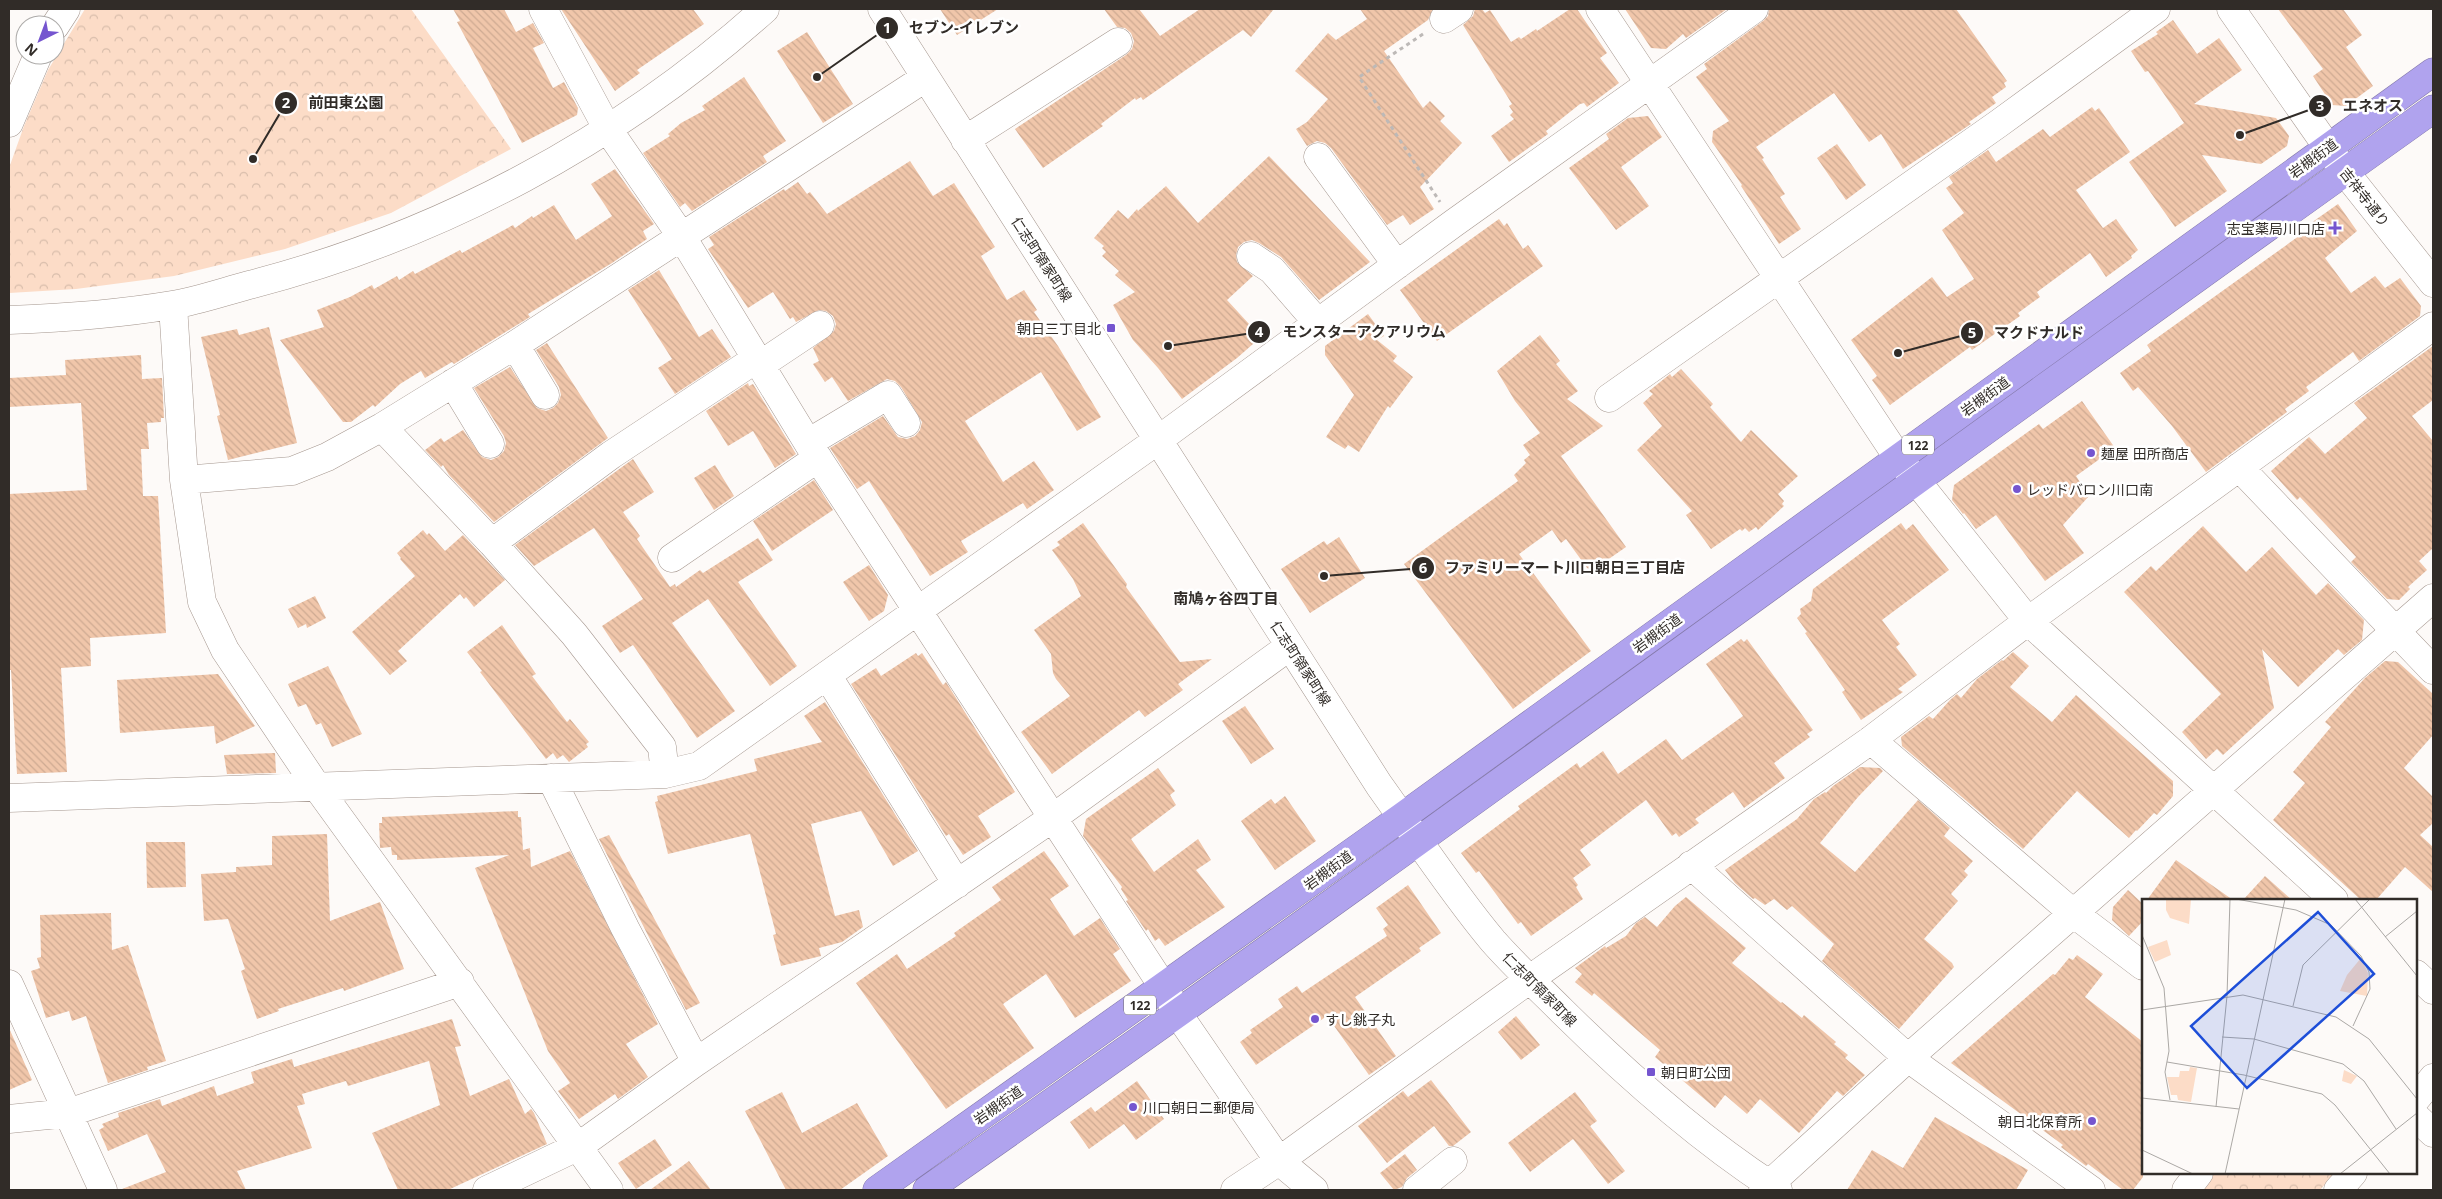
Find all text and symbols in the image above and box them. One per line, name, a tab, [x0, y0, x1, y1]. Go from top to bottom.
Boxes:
callout: セブン-イレブン	[874, 13, 1029, 43]
north arrow	[15, 15, 65, 65]
text: 1	[883, 17, 891, 37]
text: セブン-イレブン	[909, 17, 1019, 37]
text: N	[20, 39, 42, 61]
callout: 前田東公園	[274, 88, 394, 118]
callout: エネオス	[2308, 91, 2413, 121]
text: 2	[282, 92, 291, 112]
text: 前田東公園	[308, 92, 384, 112]
text: 3	[2316, 95, 2324, 115]
text: エネオス	[2343, 95, 2403, 115]
street label: 岩槻街道	[2285, 134, 2341, 182]
street label: 吉祥寺通り	[2336, 164, 2394, 230]
street label: 仁志町領家町線	[1007, 213, 1077, 305]
place label: 志宝薬局川口店	[2227, 219, 2325, 238]
marker: 志宝薬局川口店	[2329, 222, 2341, 234]
callout: モンスターアクアリウム	[1246, 317, 1456, 347]
callout: マクドナルド	[1959, 318, 2094, 348]
place label: 朝日三丁目北	[1017, 319, 1101, 338]
text: 4	[1255, 321, 1264, 341]
text: モンスターアクアリウム	[1282, 321, 1446, 341]
marker: 朝日三丁目北	[1105, 322, 1117, 334]
text: 5	[1968, 322, 1976, 342]
text: マクドナルド	[1994, 322, 2084, 342]
street label: 岩槻街道	[1957, 372, 2013, 420]
road number: 122	[1902, 436, 1934, 454]
place label: 麺屋 田所商店	[2101, 444, 2189, 463]
marker: 麺屋 田所商店	[2085, 447, 2097, 459]
place label: レッドバロン川口南	[2027, 480, 2153, 499]
marker: レッドバロン川口南	[2011, 483, 2023, 495]
callout: ファミリーマート川口朝日三丁目店	[1410, 553, 1695, 583]
text: 6	[1419, 557, 1428, 577]
text: ファミリーマート川口朝日三丁目店	[1445, 557, 1685, 577]
district label: 南鳩ヶ谷四丁目	[1173, 588, 1279, 608]
street label: 岩槻街道	[1629, 609, 1685, 657]
street label: 仁志町領家町線	[1266, 617, 1336, 709]
street label: 岩槻街道	[1300, 846, 1356, 894]
inset map	[2142, 899, 2417, 1174]
street label: 仁志町領家町線	[1499, 948, 1581, 1030]
road number: 122	[1124, 996, 1156, 1014]
place label: すし銚子丸	[1325, 1010, 1395, 1029]
marker: すし銚子丸	[1309, 1013, 1321, 1025]
place label: 朝日町公団	[1661, 1063, 1731, 1082]
marker: 朝日町公団	[1645, 1066, 1657, 1078]
street label: 岩槻街道	[970, 1081, 1026, 1129]
place label: 川口朝日二郵便局	[1143, 1098, 1255, 1117]
marker: 川口朝日二郵便局	[1127, 1101, 1139, 1113]
place label: 朝日北保育所	[1998, 1112, 2082, 1131]
marker: 朝日北保育所	[2086, 1115, 2098, 1127]

